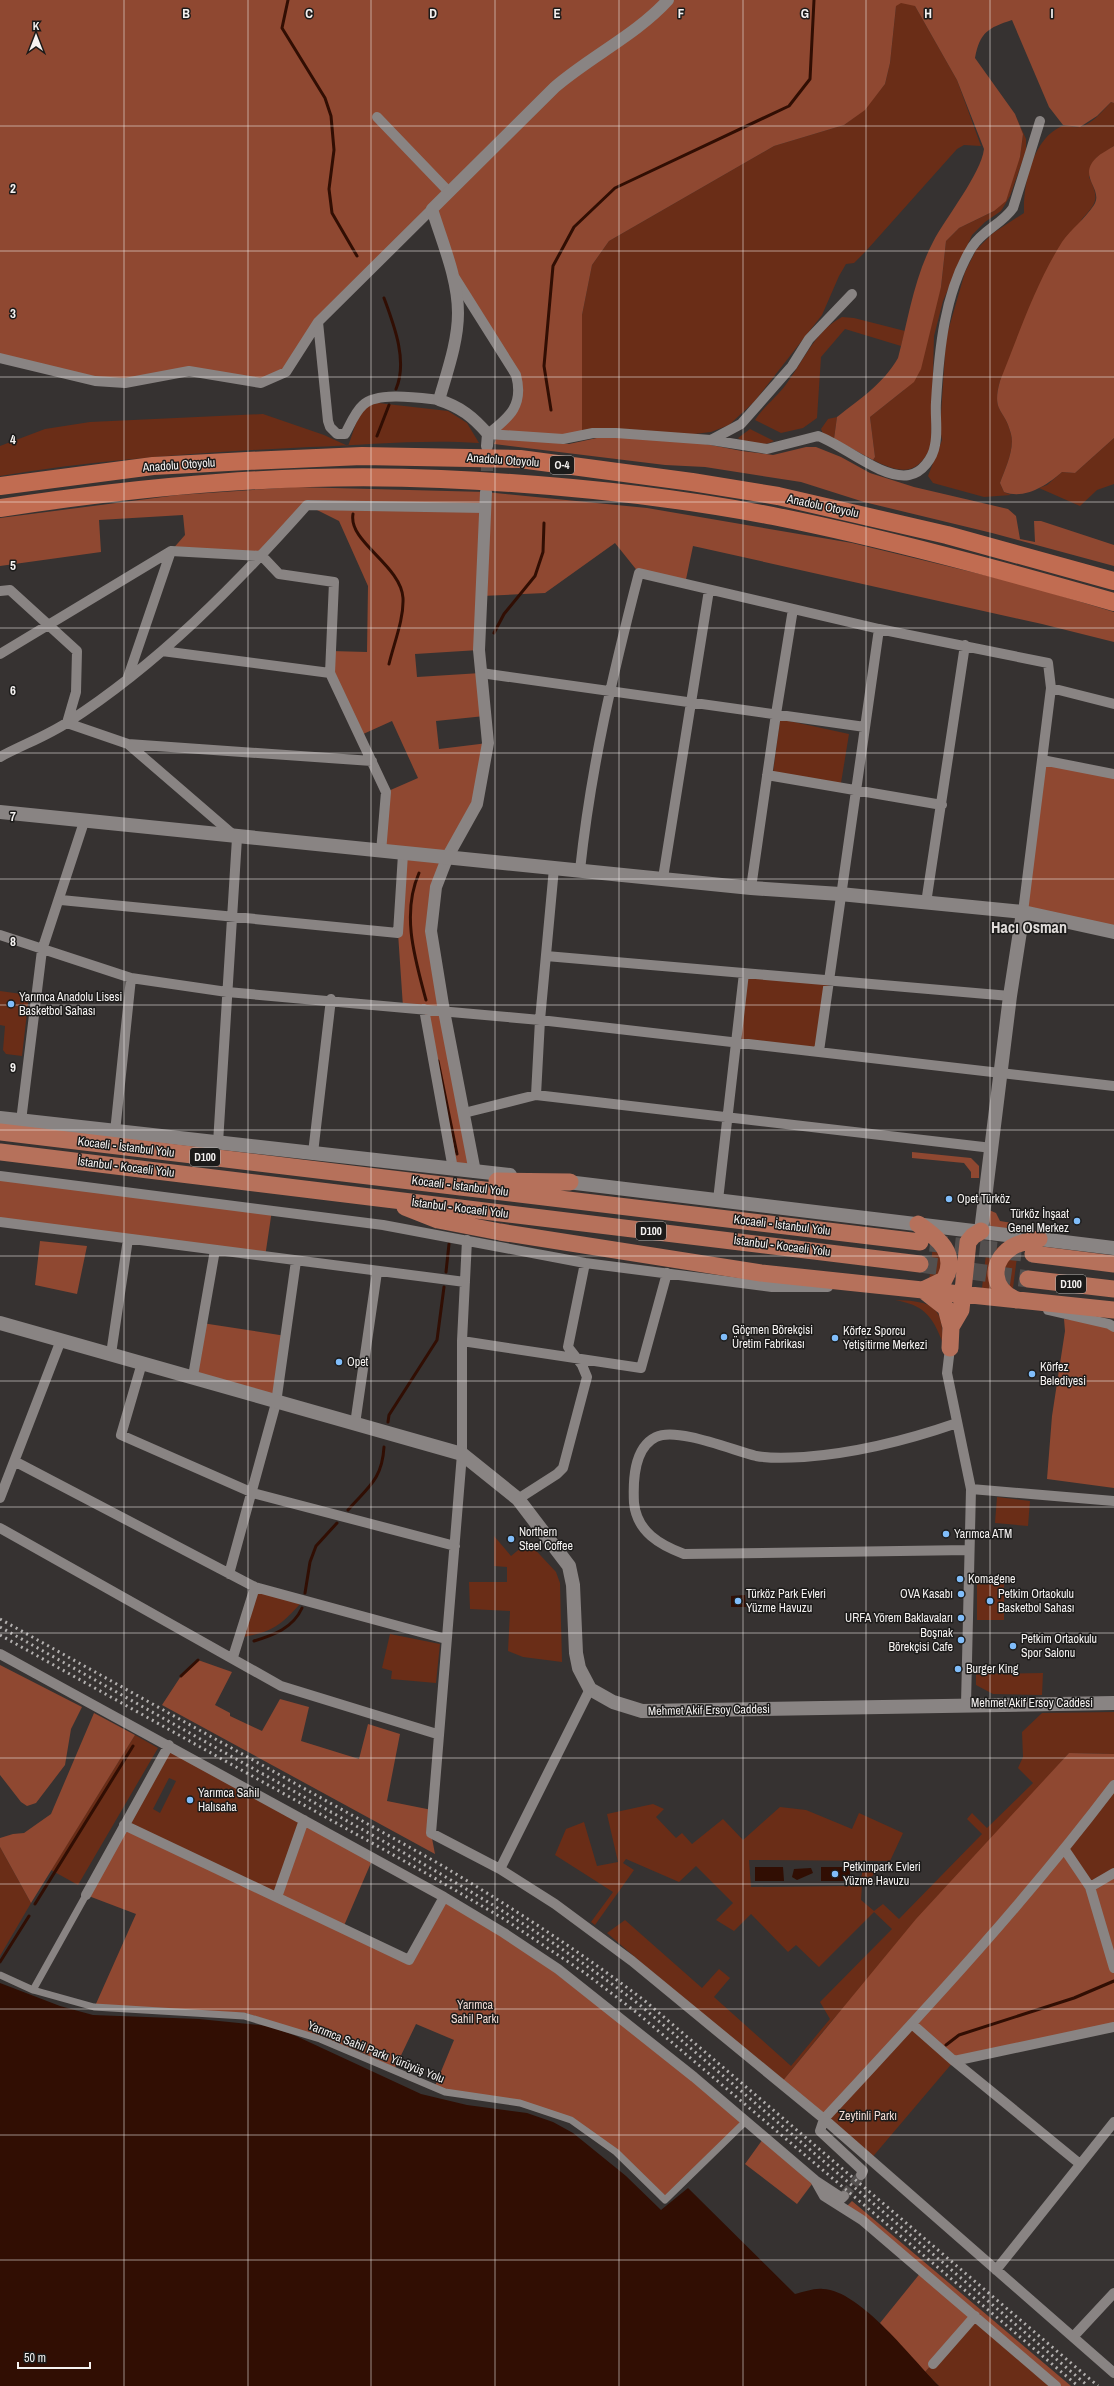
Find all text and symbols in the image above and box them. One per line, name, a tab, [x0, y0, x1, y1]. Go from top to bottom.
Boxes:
text: B	[182, 5, 190, 22]
text: C	[305, 5, 313, 22]
text: D	[429, 5, 437, 22]
text: E	[553, 5, 561, 22]
text: F	[678, 5, 685, 22]
text: G	[801, 5, 809, 22]
text: H	[924, 5, 932, 22]
text: I	[1051, 5, 1054, 22]
north arrow	[16, 16, 56, 56]
text: K	[33, 19, 40, 33]
text: 2	[10, 180, 16, 197]
text: 3	[10, 305, 16, 322]
text: 4	[10, 431, 16, 448]
street label: Anadolu Otoyolu	[465, 449, 540, 471]
street label: Anadolu Otoyolu	[141, 454, 216, 476]
road number: O-4	[550, 456, 574, 474]
street label: Anadolu Otoyolu	[785, 490, 860, 521]
text: 5	[10, 557, 16, 574]
text: 6	[10, 682, 16, 699]
text: 7	[10, 808, 16, 825]
district label: Hacı Osman	[991, 916, 1067, 938]
text: 8	[10, 933, 16, 950]
place label: Yarımca Anadolu Lisesi Basketbol Sahası	[19, 989, 122, 1019]
marker: Yarımca Anadolu Lisesi Basketbol Sahası	[6, 999, 16, 1009]
text: 9	[10, 1059, 16, 1076]
street label: Kocaeli - İstanbul Yolu	[77, 1133, 175, 1161]
road number: D100	[190, 1148, 220, 1166]
street label: İstanbul - Kocaeli Yolu	[77, 1153, 175, 1181]
street label: Kocaeli - İstanbul Yolu	[411, 1172, 509, 1200]
place label: Opet Türköz	[957, 1191, 1010, 1207]
street label: İstanbul - Kocaeli Yolu	[411, 1194, 509, 1222]
marker: Opet Türköz	[944, 1194, 954, 1204]
place label: Türköz İnşaat Genel Merkez	[1008, 1206, 1069, 1236]
street label: Kocaeli - İstanbul Yolu	[733, 1211, 831, 1239]
marker: Türköz İnşaat Genel Merkez	[1072, 1216, 1082, 1226]
road number: D100	[636, 1222, 666, 1240]
street label: İstanbul - Kocaeli Yolu	[733, 1232, 831, 1260]
road number: D100	[1056, 1275, 1086, 1293]
place label: Göçmen Börekçisi Üretim Fabrikası	[732, 1322, 813, 1352]
place label: Körfez Sporcu Yetişitirme Merkezi	[843, 1323, 928, 1353]
marker: Göçmen Börekçisi Üretim Fabrikası	[719, 1332, 729, 1342]
marker: Körfez Sporcu Yetişitirme Merkezi	[830, 1333, 840, 1343]
place label: Opet	[347, 1354, 369, 1370]
marker: Opet	[334, 1357, 344, 1367]
place label: Körfez Belediyesi	[1040, 1359, 1086, 1389]
marker: Körfez Belediyesi	[1027, 1369, 1037, 1379]
place label: Northern Steel Coffee	[519, 1524, 573, 1554]
place label: Yarımca ATM	[954, 1526, 1012, 1542]
marker: Yarımca ATM	[941, 1529, 951, 1539]
marker: Northern Steel Coffee	[506, 1534, 516, 1544]
place label: Komagene	[968, 1571, 1016, 1587]
marker: Komagene	[955, 1574, 965, 1584]
place label: Türköz Park Evleri Yüzme Havuzu	[746, 1586, 826, 1616]
place label: OVA Kasabı	[900, 1586, 953, 1602]
place label: Petkim Ortaokulu Basketbol Sahası	[998, 1586, 1075, 1616]
marker: OVA Kasabı	[956, 1589, 966, 1599]
marker: Türköz Park Evleri Yüzme Havuzu	[733, 1596, 743, 1606]
marker: Petkim Ortaokulu Basketbol Sahası	[985, 1596, 995, 1606]
place label: URFA Yörem Baklavaları	[845, 1610, 953, 1626]
marker: URFA Yörem Baklavaları	[956, 1613, 966, 1623]
place label: Boşnak Börekçisi Cafe	[888, 1625, 953, 1655]
place label: Petkim Ortaokulu Spor Salonu	[1021, 1631, 1097, 1661]
marker: Boşnak Börekçisi Cafe	[956, 1635, 966, 1645]
marker: Petkim Ortaokulu Spor Salonu	[1008, 1641, 1018, 1651]
place label: Burger King	[966, 1661, 1019, 1677]
marker: Burger King	[953, 1664, 963, 1674]
street label: Mehmet Akif Ersoy Caddesi	[971, 1695, 1093, 1711]
street label: Mehmet Akif Ersoy Caddesi	[648, 1701, 770, 1719]
place label: Yarımca Sahil Halısaha	[198, 1785, 259, 1815]
marker: Yarımca Sahil Halısaha	[185, 1795, 195, 1805]
place label: Petkimpark Evleri Yüzme Havuzu	[843, 1859, 921, 1889]
marker: Petkimpark Evleri Yüzme Havuzu	[830, 1869, 840, 1879]
park label: Yarımca Sahil Parkı	[451, 1997, 499, 2027]
street label: Yarımca Sahil Parkı Yürüyüş Yolu	[305, 2017, 447, 2087]
park label: Zeytinli Parkı	[839, 2108, 897, 2124]
scale bar	[18, 2344, 90, 2370]
text: 50 m	[24, 2350, 46, 2366]

